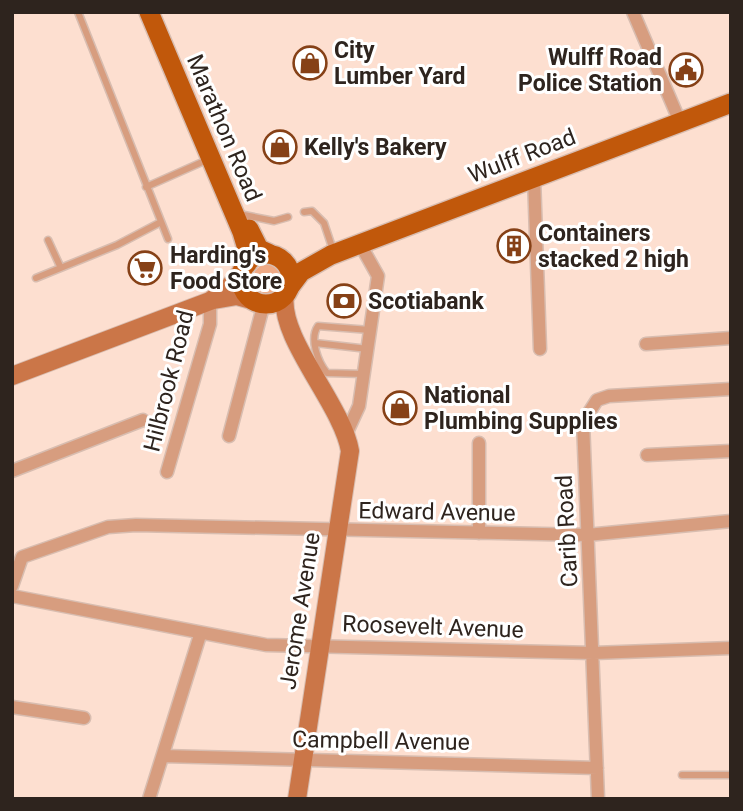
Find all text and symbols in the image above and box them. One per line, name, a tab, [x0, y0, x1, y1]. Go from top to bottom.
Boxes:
place label: City Lumber Yard	[334, 37, 465, 90]
shop icon: City Lumber Yard	[291, 44, 329, 82]
place label: Wulff Road Police Station	[518, 44, 662, 97]
street label: Marathon Road	[181, 50, 267, 206]
public building icon: Wulff Road Police Station	[667, 51, 705, 89]
street label: Wulff Road	[464, 123, 580, 189]
shop icon: Kelly's Bakery	[261, 128, 299, 166]
place label: Kelly's Bakery	[304, 134, 447, 161]
place label: Containers stacked 2 high	[538, 220, 689, 273]
building icon: Containers stacked 2 high	[495, 227, 533, 265]
place label: Harding's Food Store	[170, 242, 282, 295]
supermarket icon: Harding's Food Store	[126, 249, 164, 287]
bank icon: Scotiabank	[325, 282, 363, 320]
place label: Scotiabank	[368, 288, 484, 315]
street label: Hilbrook Road	[138, 308, 200, 454]
place label: National Plumbing Supplies	[424, 382, 618, 435]
shop icon: National Plumbing Supplies	[381, 389, 419, 427]
street label: Carib Road	[551, 474, 583, 588]
street label: Edward Avenue	[358, 497, 516, 527]
street label: Jerome Avenue	[274, 530, 326, 692]
street label: Roosevelt Avenue	[342, 610, 524, 644]
street label: Campbell Avenue	[292, 726, 470, 756]

